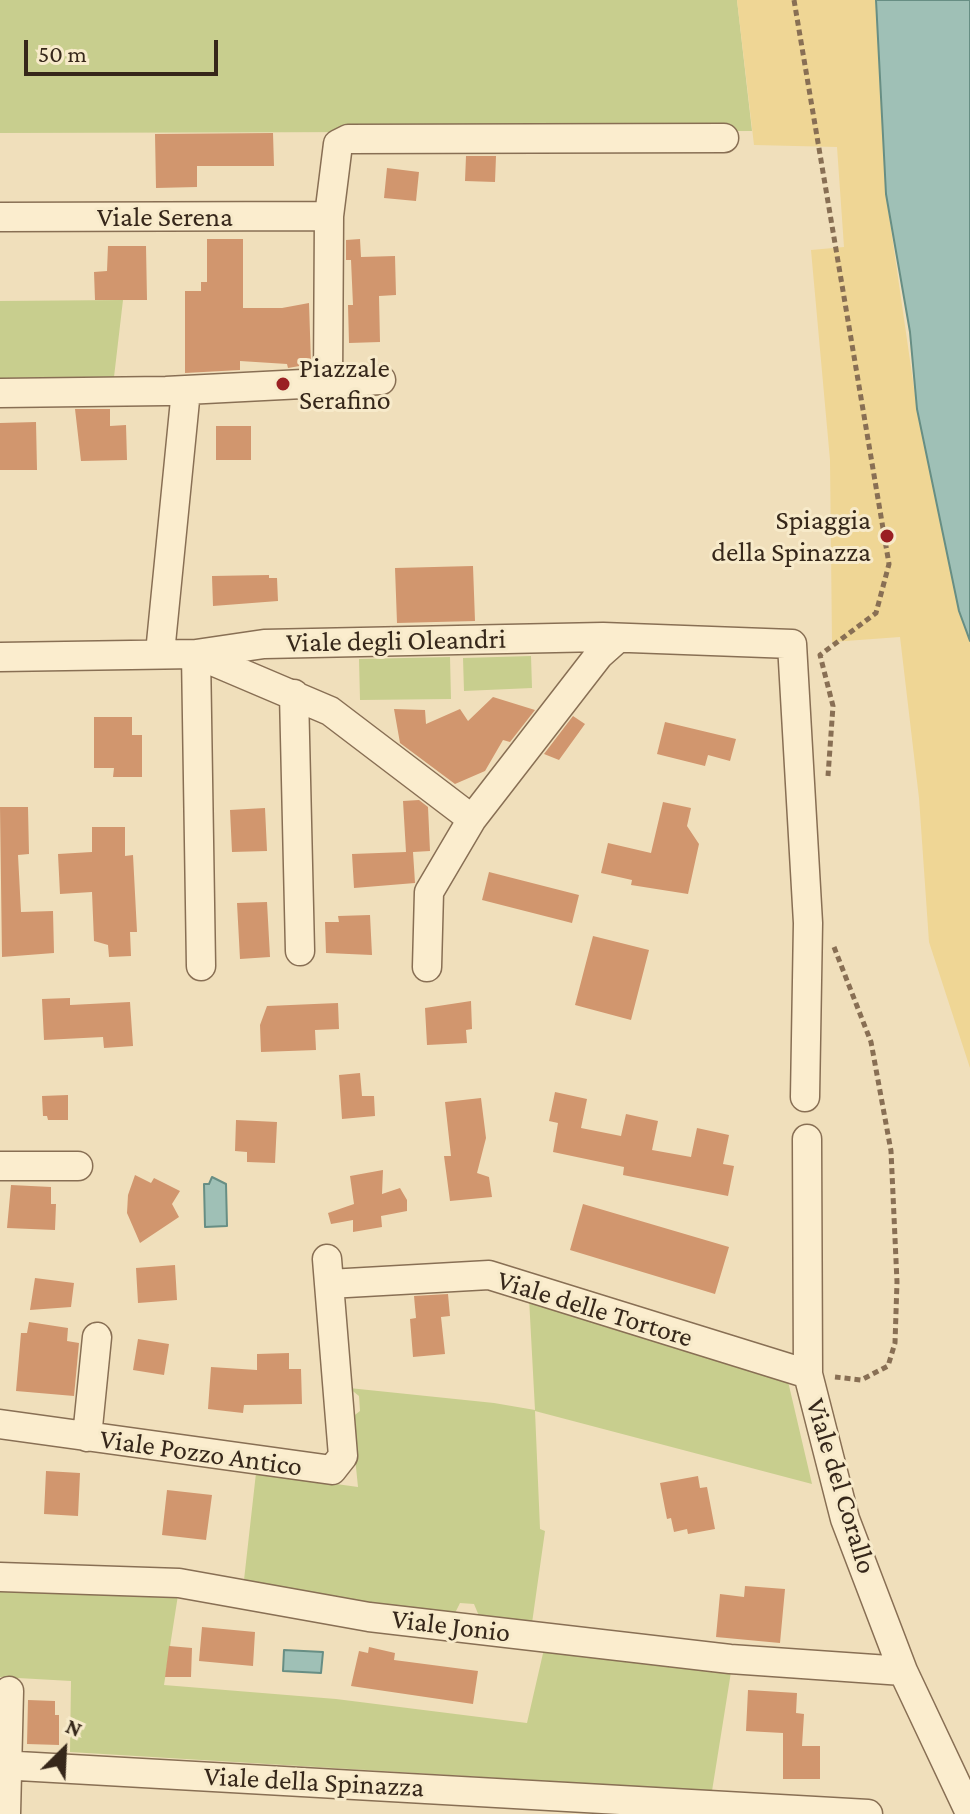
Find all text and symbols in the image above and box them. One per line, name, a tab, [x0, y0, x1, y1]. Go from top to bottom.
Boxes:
scale bar	[28, 24, 222, 74]
text: 50 m	[38, 40, 87, 67]
street label: Viale Serena	[97, 200, 233, 234]
place label: Piazzale Serafino	[299, 351, 391, 417]
marker: Piazzale Serafino	[274, 375, 292, 393]
place label: Spiaggia della Spinazza	[711, 503, 871, 569]
marker: Spiaggia della Spinazza	[878, 527, 896, 545]
street label: Viale degli Oleandri	[286, 622, 506, 660]
street label: Viale delle Tortore	[493, 1263, 697, 1355]
street label: Viale del Corallo	[798, 1394, 884, 1578]
street label: Viale Pozzo Antico	[98, 1422, 304, 1484]
street label: Viale Jonio	[390, 1602, 512, 1650]
north arrow	[24, 1710, 104, 1790]
text: N	[62, 1713, 86, 1742]
street label: Viale della Spinazza	[203, 1759, 425, 1805]

